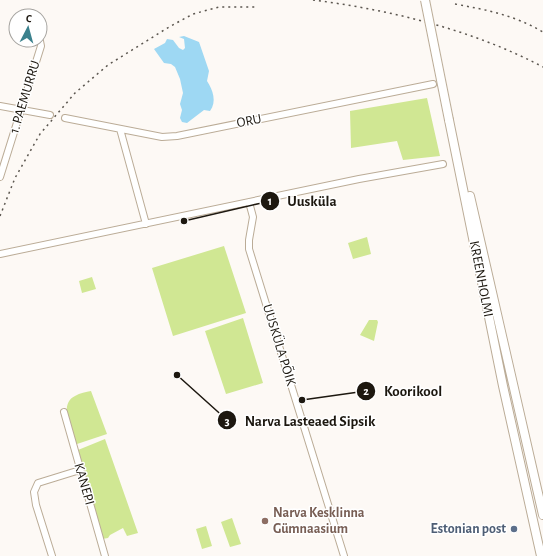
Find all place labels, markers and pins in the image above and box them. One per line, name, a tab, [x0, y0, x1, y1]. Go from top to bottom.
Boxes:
callout: Uusküla	[260, 187, 345, 214]
callout: Koorikool	[356, 377, 450, 404]
callout: Narva Lasteaed Sipsik	[217, 407, 384, 434]
place label: Narva Kesklinna Gümnaasium	[273, 506, 365, 536]
marker: Narva Kesklinna Gümnaasium	[260, 516, 270, 526]
place label: Estonian post	[431, 522, 506, 536]
marker: Estonian post	[509, 524, 519, 534]

